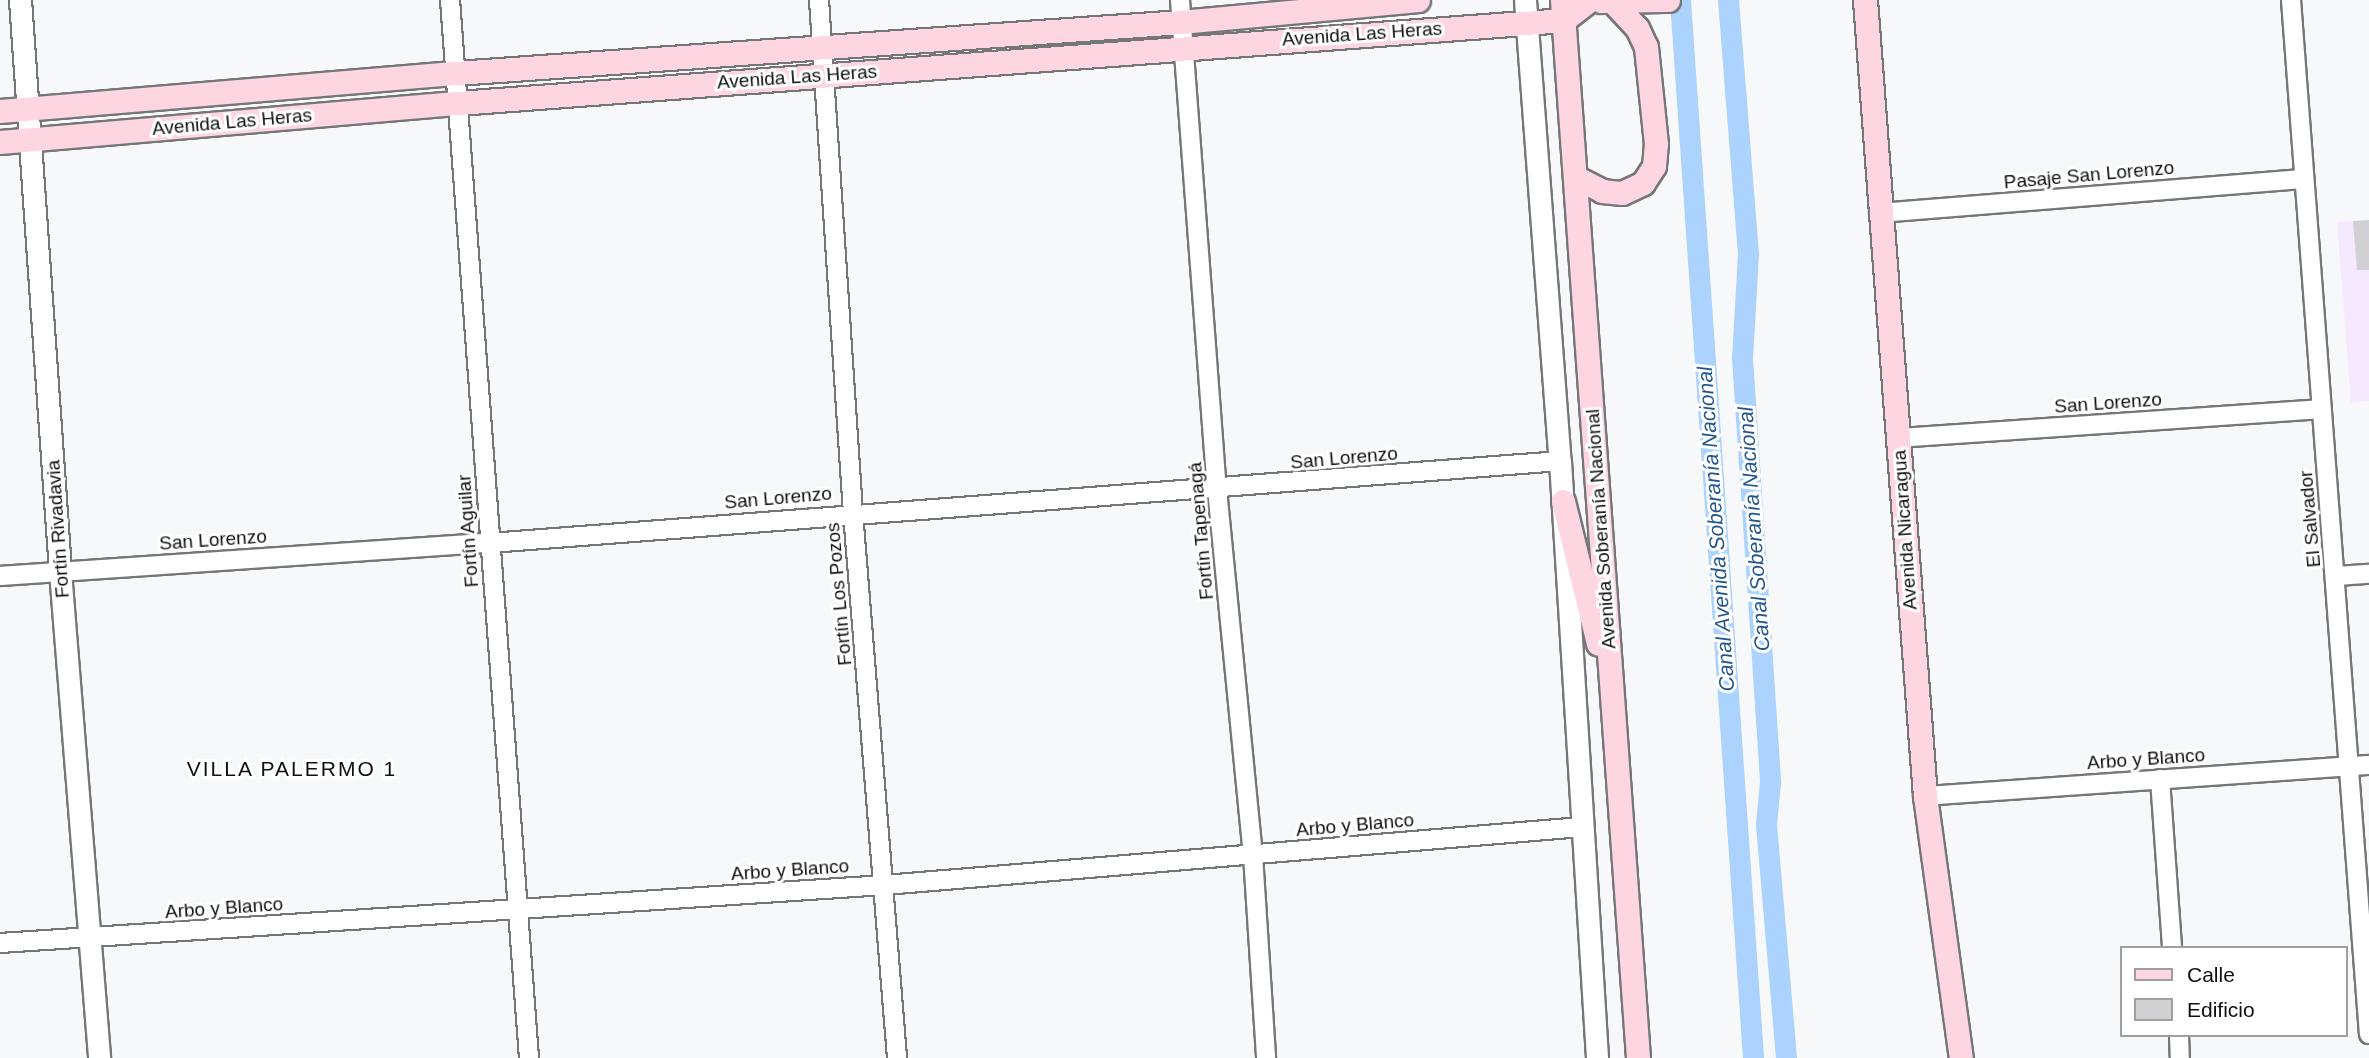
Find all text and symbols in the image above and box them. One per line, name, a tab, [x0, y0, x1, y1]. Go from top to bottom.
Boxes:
street label: Avenida Las Heras	[1281, 17, 1443, 51]
street label: Avenida Las Heras	[716, 60, 878, 94]
street label: Avenida Las Heras	[151, 104, 313, 140]
street label: Pasaje San Lorenzo	[2003, 156, 2175, 194]
water label: Canal Avenida Soberanía Nacional	[1692, 365, 1740, 693]
street label: San Lorenzo	[2053, 388, 2163, 418]
water label: Canal Soberanía Nacional	[1733, 406, 1775, 652]
street label: Avenida Soberanía Nacional	[1581, 408, 1621, 650]
street label: San Lorenzo	[1289, 442, 1399, 474]
street label: Avenida Nicaragua	[1888, 449, 1922, 611]
street label: Fortín Rivadavia	[42, 459, 74, 599]
street label: Fortín Tapenagá	[1184, 461, 1218, 601]
street label: El Salvador	[2294, 470, 2326, 568]
street label: Fortín Aguilar	[453, 473, 483, 589]
street label: San Lorenzo	[723, 482, 833, 514]
street label: Fortín Los Pozos	[821, 521, 857, 667]
street label: San Lorenzo	[158, 525, 268, 555]
street label: Arbo y Blanco	[2086, 744, 2206, 774]
district label: VILLA PALERMO 1	[188, 756, 396, 782]
street label: Arbo y Blanco	[1295, 808, 1415, 842]
street label: Arbo y Blanco	[730, 855, 850, 885]
street label: Arbo y Blanco	[164, 893, 284, 923]
legend	[2120, 946, 2348, 1037]
text: Calle	[2187, 963, 2235, 986]
text: Edificio	[2187, 998, 2255, 1021]

